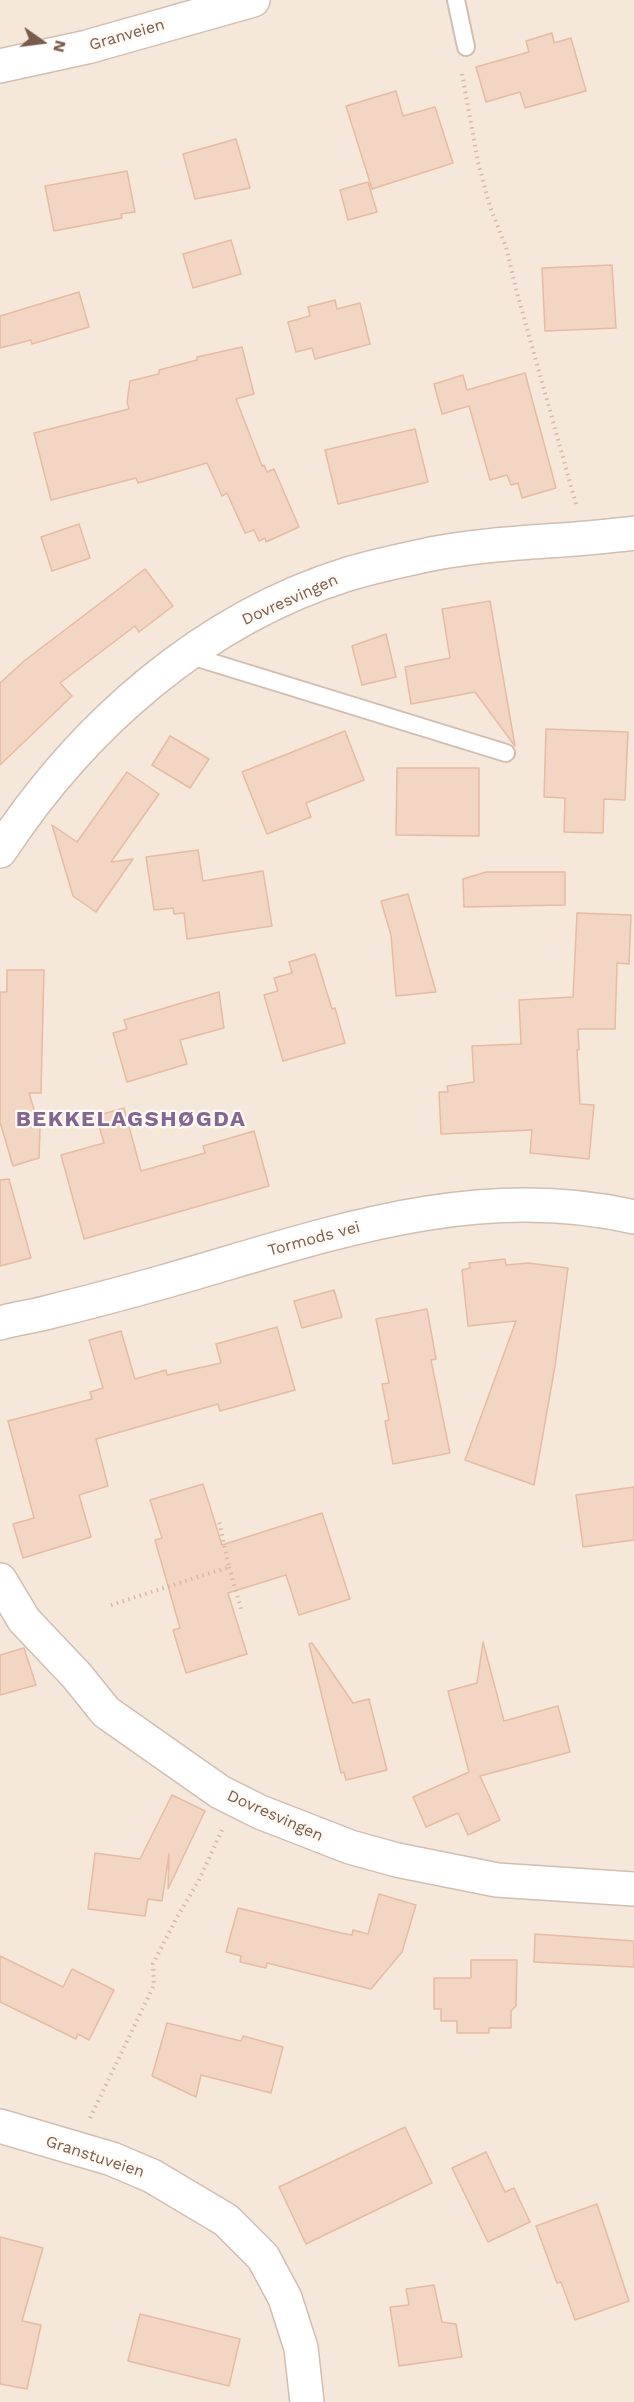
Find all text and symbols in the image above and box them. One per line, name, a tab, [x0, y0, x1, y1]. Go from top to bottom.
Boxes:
north arrow	[12, 12, 72, 72]
street label: Granveien	[87, 15, 167, 55]
text: N	[49, 38, 71, 55]
street label: Dovresvingen	[239, 570, 341, 630]
district label: BEKKELAGSHØGDA	[16, 1107, 246, 1133]
street label: Tormods vei	[266, 1217, 362, 1261]
street label: Dovresvingen	[224, 1786, 326, 1846]
street label: Granstuveien	[43, 2132, 147, 2182]

